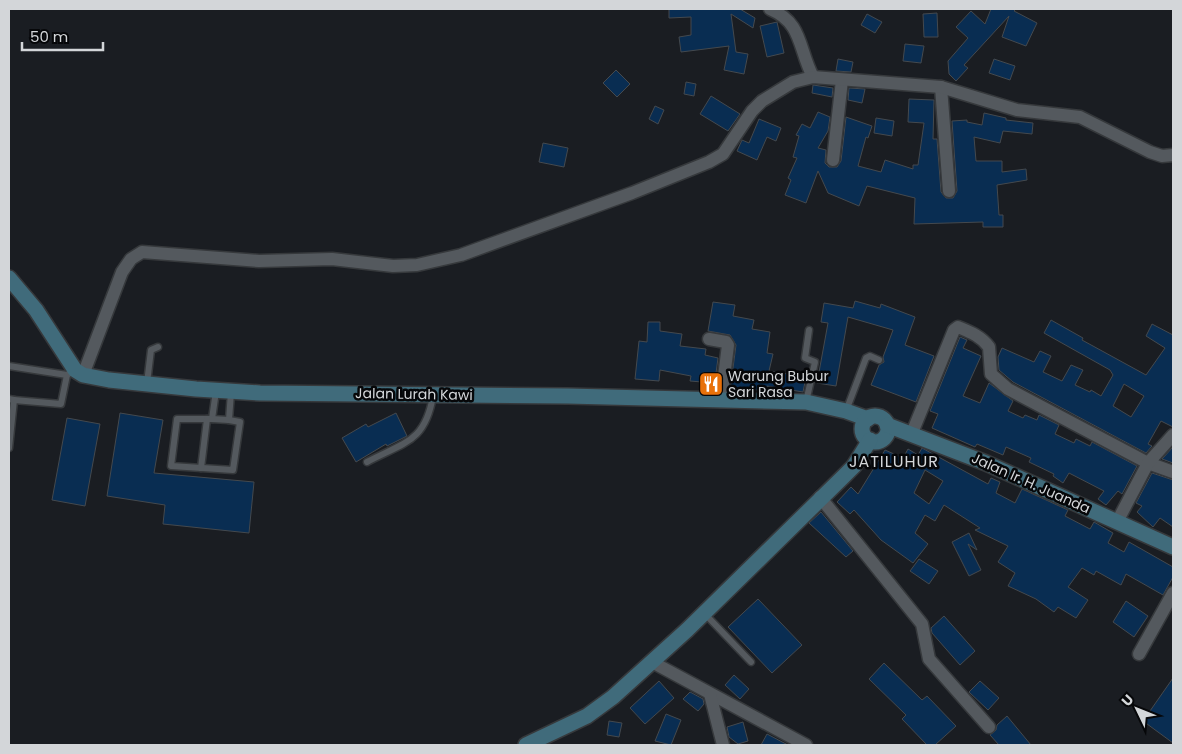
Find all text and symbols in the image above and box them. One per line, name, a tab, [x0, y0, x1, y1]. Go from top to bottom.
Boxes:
scale bar	[22, 20, 104, 52]
text: 50 m	[30, 26, 68, 47]
place label: Warung Bubur Sari Rasa	[728, 366, 829, 402]
restaurant icon: Warung Bubur Sari Rasa	[698, 371, 724, 397]
street label: Jalan Lurah Kawi	[355, 383, 473, 405]
street label: Jalan Ir. H. Juanda	[968, 448, 1094, 518]
district label: JATILUHUR	[849, 450, 939, 473]
north arrow	[1112, 684, 1162, 734]
text: U	[1117, 690, 1138, 711]

